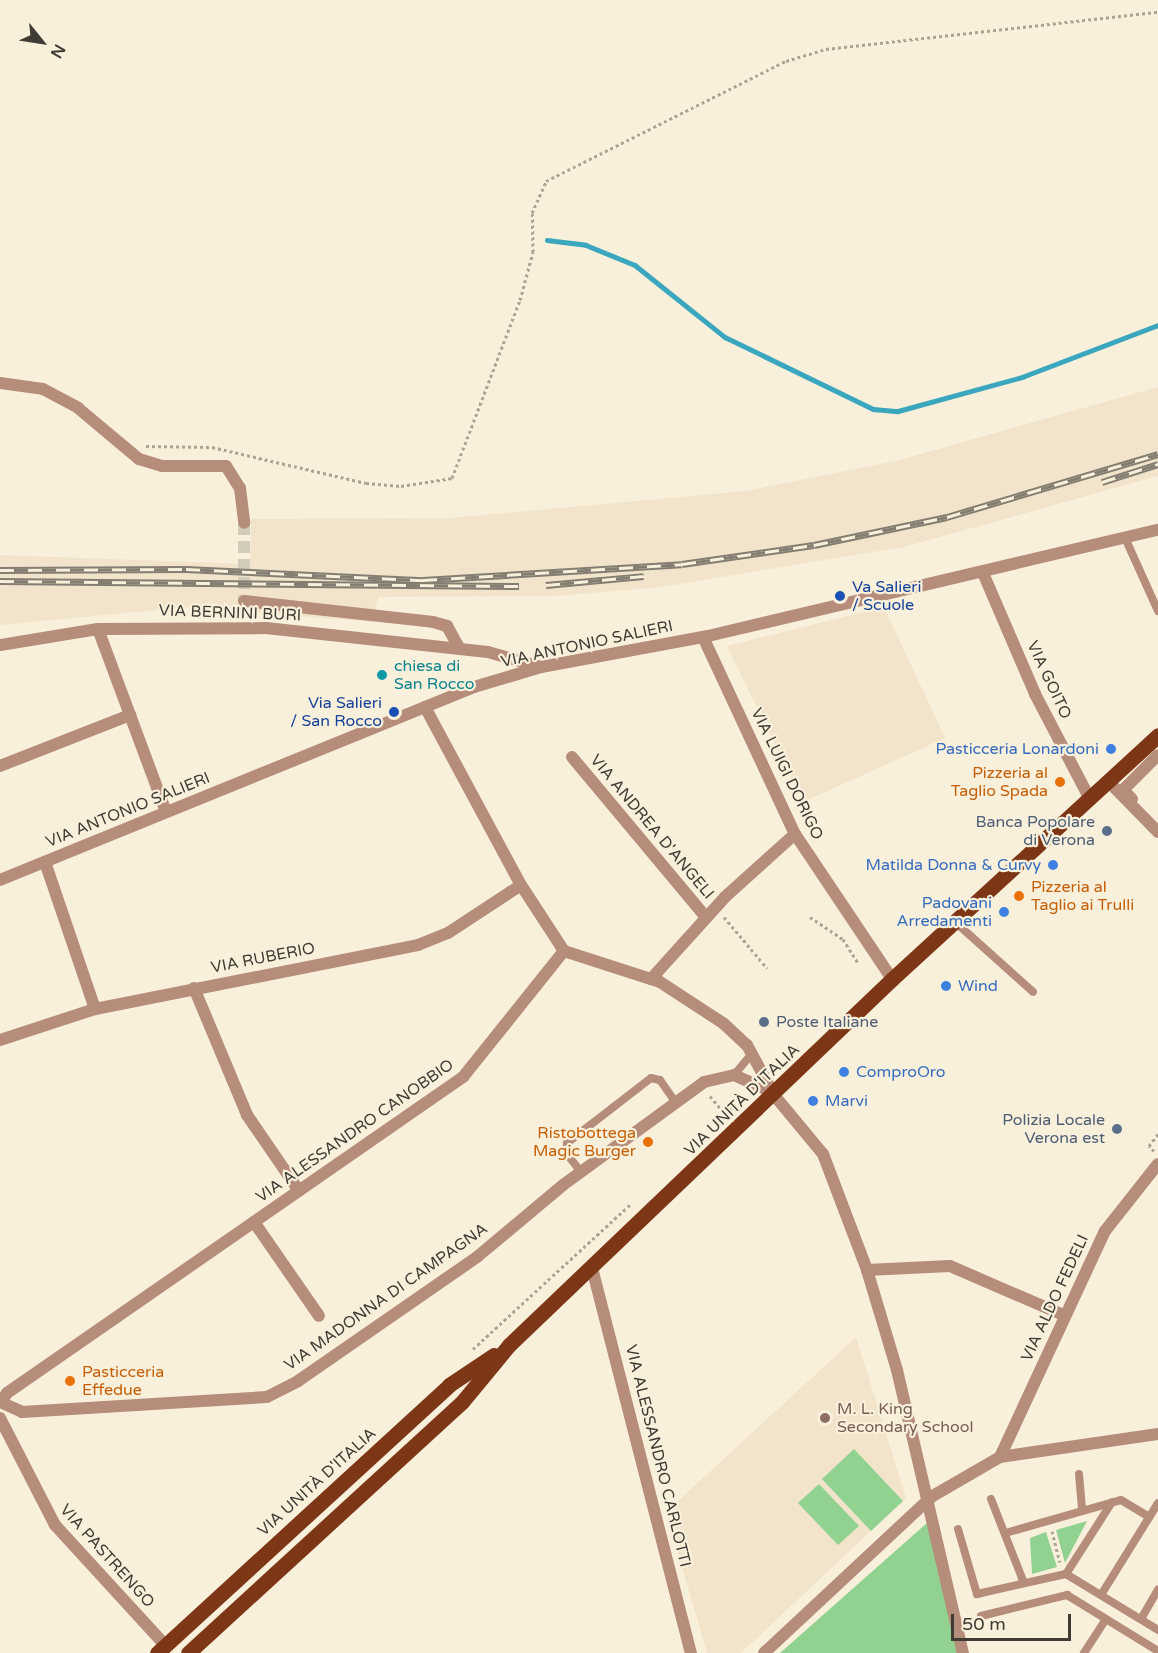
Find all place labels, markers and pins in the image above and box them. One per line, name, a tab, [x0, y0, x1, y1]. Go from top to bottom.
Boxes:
place label: Va Salieri / Scuole	[852, 577, 921, 615]
marker: Va Salieri / Scuole	[833, 589, 847, 603]
place label: chiesa di San Rocco	[394, 656, 475, 694]
marker: chiesa di San Rocco	[375, 668, 389, 682]
place label: Via Salieri / San Rocco	[290, 693, 382, 731]
marker: Via Salieri / San Rocco	[387, 705, 401, 719]
place label: Pasticceria Lonardoni	[936, 739, 1099, 759]
marker: Pasticceria Lonardoni	[1104, 742, 1118, 756]
place label: Pizzeria al Taglio Spada	[951, 763, 1048, 801]
marker: Pizzeria al Taglio Spada	[1053, 775, 1067, 789]
place label: Banca Popolare di Verona	[975, 812, 1095, 850]
marker: Banca Popolare di Verona	[1100, 824, 1114, 838]
place label: Matilda Donna & Curvy	[866, 855, 1041, 875]
marker: Matilda Donna & Curvy	[1046, 858, 1060, 872]
place label: Pizzeria al Taglio ai Trulli	[1031, 877, 1134, 915]
marker: Pizzeria al Taglio ai Trulli	[1012, 889, 1026, 903]
place label: Padovani Arredamenti	[897, 893, 992, 931]
marker: Padovani Arredamenti	[997, 905, 1011, 919]
place label: Wind	[958, 976, 998, 996]
marker: Wind	[939, 979, 953, 993]
place label: Poste Italiane	[776, 1012, 878, 1032]
marker: Poste Italiane	[757, 1015, 771, 1029]
place label: ComproOro	[856, 1062, 945, 1082]
marker: ComproOro	[837, 1065, 851, 1079]
place label: Marvi	[825, 1091, 868, 1111]
marker: Marvi	[806, 1094, 820, 1108]
place label: Polizia Locale Verona est	[1002, 1110, 1105, 1148]
marker: Polizia Locale Verona est	[1110, 1122, 1124, 1136]
place label: Ristobottega Magic Burger	[533, 1123, 636, 1161]
marker: Ristobottega Magic Burger	[641, 1135, 655, 1149]
place label: Pasticceria Effedue	[82, 1362, 164, 1400]
marker: Pasticceria Effedue	[63, 1374, 77, 1388]
place label: M. L. King Secondary School	[837, 1399, 973, 1437]
marker: M. L. King Secondary School	[818, 1411, 832, 1425]

